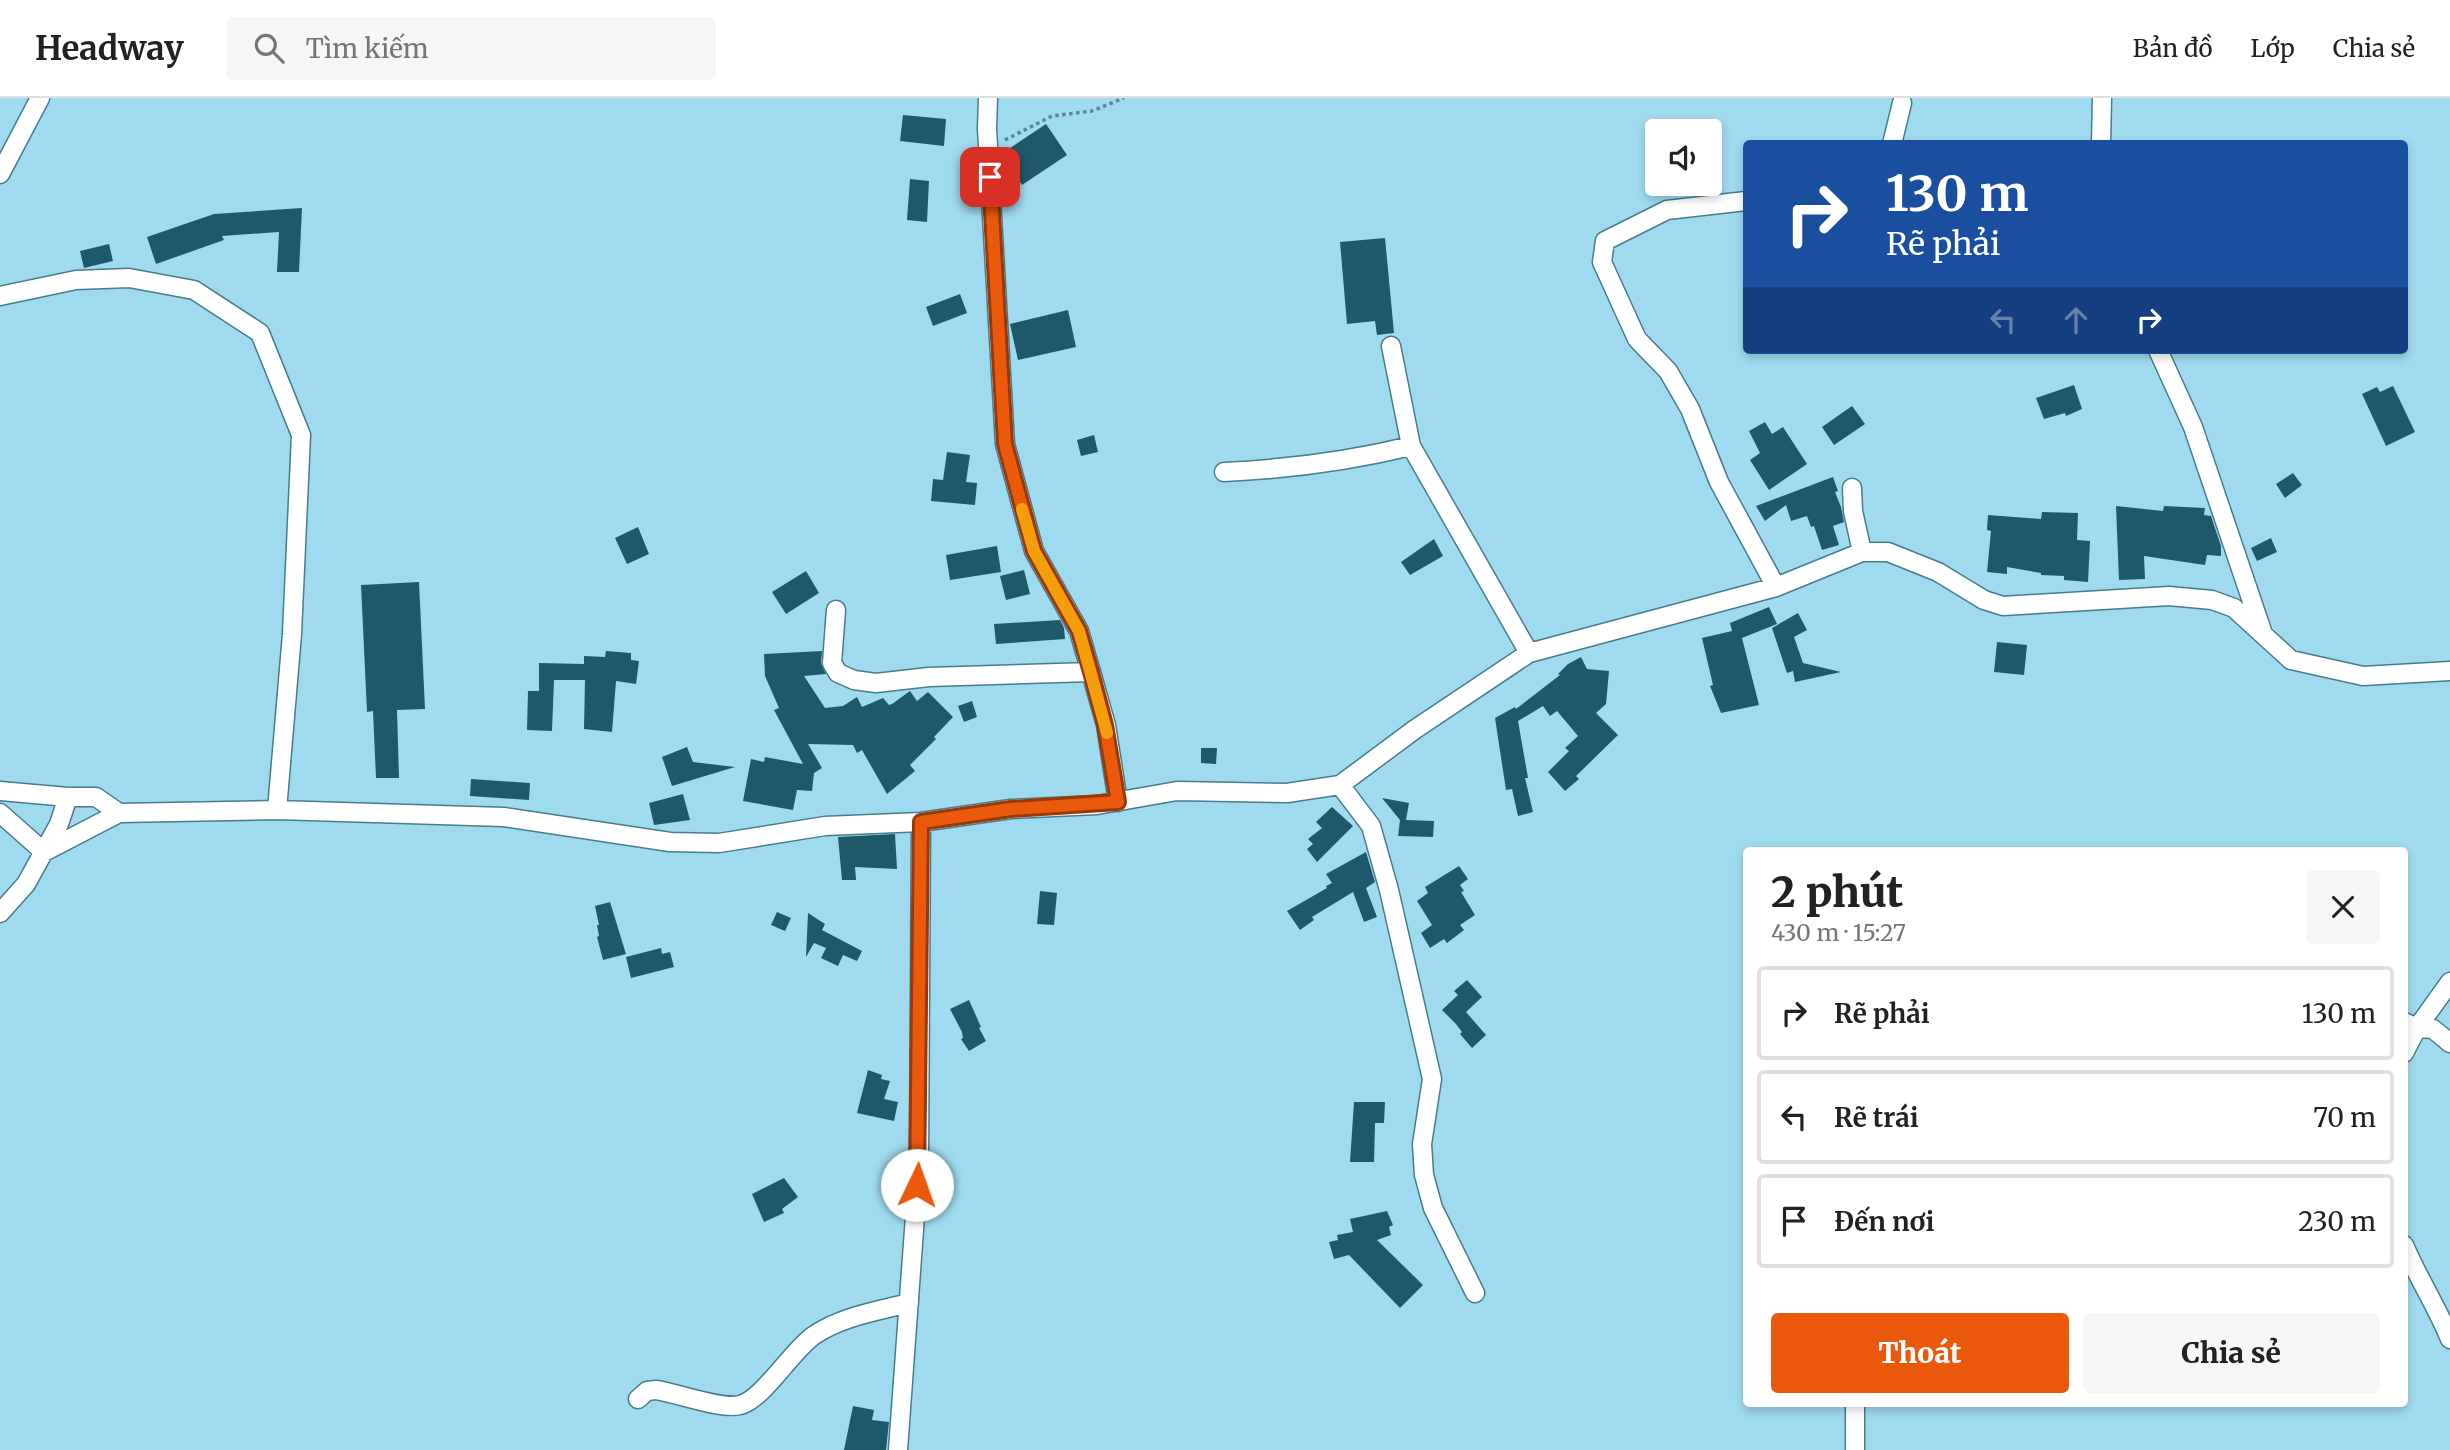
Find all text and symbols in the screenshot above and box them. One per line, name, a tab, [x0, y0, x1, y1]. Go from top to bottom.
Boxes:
search box	[226, 17, 716, 80]
text: Headway	[35, 28, 184, 69]
icon: search	[250, 29, 288, 67]
text: Tìm kiếm	[306, 32, 429, 65]
text: Bản đồ	[2133, 33, 2213, 64]
text: Lớp	[2251, 33, 2295, 64]
text: Chia sẻ	[2333, 33, 2415, 64]
map controls	[1645, 119, 1722, 196]
button: sound	[1645, 119, 1722, 196]
pin	[960, 147, 1020, 207]
icon: arrive	[971, 158, 1009, 196]
text: 130 m	[1886, 163, 2029, 224]
icon: right	[1771, 168, 1862, 259]
text: Rẽ phải	[1886, 224, 2000, 264]
icon: left	[1984, 301, 2022, 339]
icon: ahead	[2057, 301, 2095, 339]
icon: right	[2130, 301, 2168, 339]
text: 2 phút	[1771, 866, 1903, 918]
button: close	[2306, 870, 2380, 944]
text: 430 m · 15:27	[1771, 918, 1906, 947]
icon: right	[1775, 994, 1813, 1032]
text: Rẽ phải	[1834, 997, 1930, 1030]
text: 130 m	[2302, 997, 2376, 1030]
icon: left	[1775, 1098, 1813, 1136]
text: Rẽ trái	[1834, 1101, 1919, 1134]
text: 70 m	[2313, 1101, 2376, 1134]
position arrow	[880, 1148, 954, 1222]
icon: arrive	[1775, 1202, 1813, 1240]
text: Đến nơi	[1834, 1205, 1934, 1238]
text: 230 m	[2298, 1205, 2376, 1238]
button: Thoát	[1771, 1313, 2069, 1393]
button: Chia sẻ	[2083, 1313, 2380, 1393]

